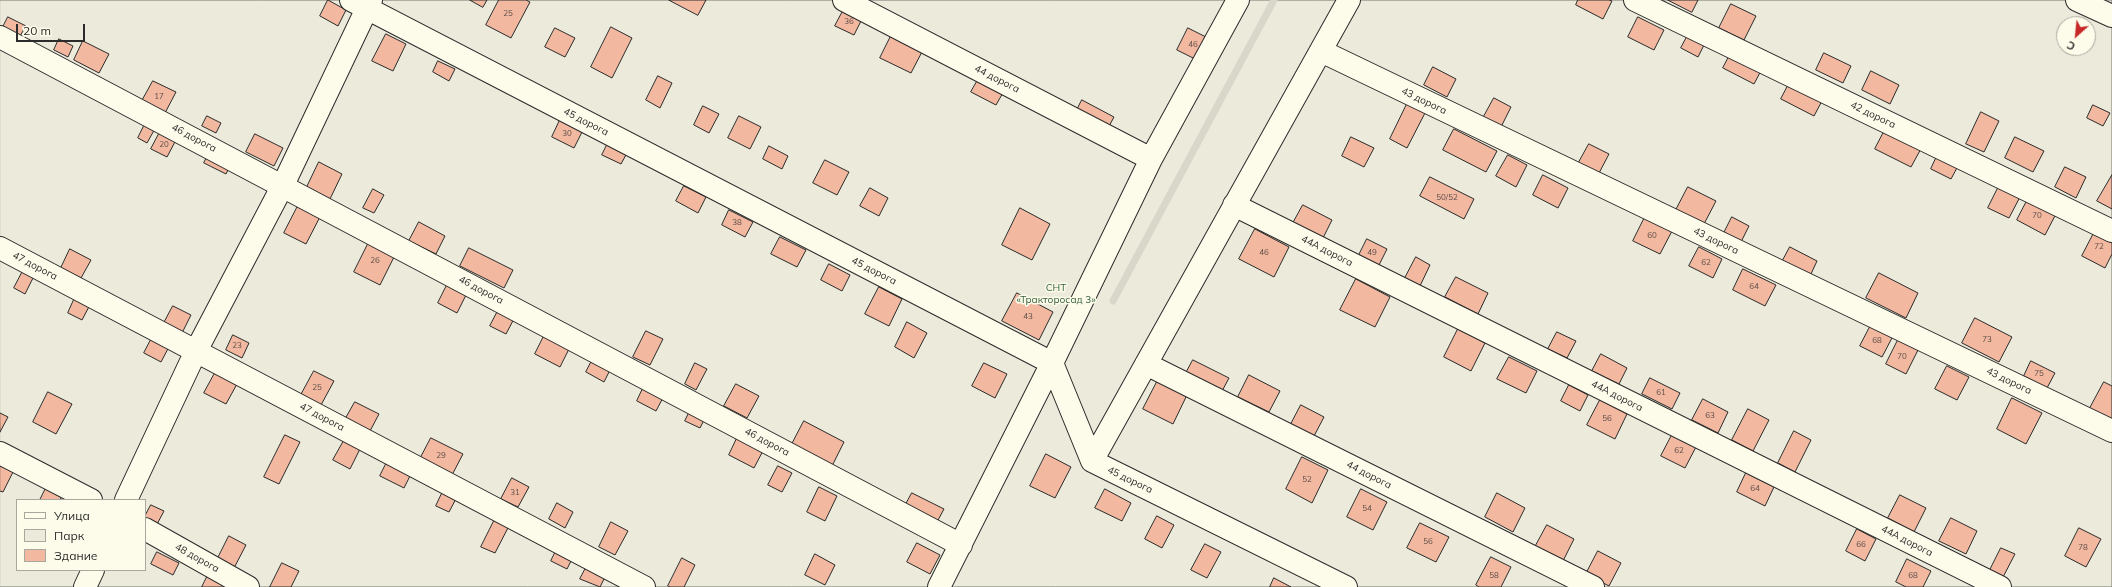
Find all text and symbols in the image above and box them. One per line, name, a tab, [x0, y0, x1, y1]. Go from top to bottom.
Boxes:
house number: 25	[503, 9, 513, 19]
scale bar	[18, 16, 87, 42]
north arrow	[2056, 16, 2096, 56]
house number: 36	[844, 17, 854, 27]
text: 20 m	[23, 23, 51, 38]
text: С	[2064, 38, 2078, 54]
house number: 46	[1188, 40, 1198, 50]
street label: 44 дорога	[972, 63, 1022, 95]
street label: 43 дорога	[1399, 85, 1449, 117]
house number: 17	[154, 92, 164, 102]
street label: 42 дорога	[1848, 99, 1898, 131]
street label: 45 дорога	[561, 106, 611, 138]
street label: 46 дорога	[170, 121, 218, 155]
house number: 30	[562, 129, 572, 139]
house number: 20	[159, 140, 169, 150]
house number: 50/52	[1436, 193, 1458, 203]
house number: 70	[2032, 211, 2042, 221]
house number: 38	[732, 218, 742, 228]
street label: 43 дорога	[1691, 225, 1741, 257]
house number: 60	[1647, 231, 1657, 241]
street label: 44А дорога	[1299, 233, 1355, 269]
house number: 72	[2094, 242, 2104, 252]
house number: 46	[1259, 248, 1269, 258]
house number: 49	[1367, 248, 1377, 258]
street label: 47 дорога	[11, 249, 59, 283]
street label: 45 дорога	[849, 255, 899, 287]
house number: 26	[370, 256, 380, 266]
house number: 62	[1701, 258, 1711, 268]
street label: 46 дорога	[457, 273, 505, 307]
park label: СНТ «Тракторосад 3»	[1016, 282, 1096, 306]
house number: 64	[1749, 282, 1759, 292]
house number: 43	[1023, 312, 1033, 322]
house number: 73	[1982, 335, 1992, 345]
house number: 68	[1872, 336, 1882, 346]
house number: 23	[232, 341, 242, 351]
house number: 70	[1897, 352, 1907, 362]
street label: 43 дорога	[1984, 365, 2034, 397]
house number: 75	[2034, 369, 2044, 379]
street label: 44А дорога	[1589, 378, 1645, 414]
house number: 25	[312, 383, 322, 393]
house number: 61	[1656, 388, 1666, 398]
street label: 47 дорога	[298, 400, 346, 434]
house number: 63	[1705, 411, 1715, 421]
house number: 56	[1602, 414, 1612, 424]
street label: 46 дорога	[743, 425, 791, 459]
house number: 62	[1674, 446, 1684, 456]
house number: 29	[436, 451, 446, 461]
street label: 44 дорога	[1344, 459, 1394, 491]
street label: 45 дорога	[1105, 464, 1155, 496]
house number: 52	[1302, 475, 1312, 485]
house number: 64	[1750, 484, 1760, 494]
house number: 31	[510, 488, 520, 498]
legend	[16, 499, 146, 571]
house number: 54	[1362, 504, 1372, 514]
text: Улица	[54, 508, 90, 523]
street label: 44А дорога	[1879, 523, 1935, 559]
text: Парк	[54, 528, 84, 543]
house number: 56	[1423, 537, 1433, 547]
house number: 66	[1856, 540, 1866, 550]
street label: 48 дорога	[173, 541, 221, 575]
house number: 78	[2078, 543, 2088, 553]
text: Здание	[54, 548, 97, 563]
house number: 58	[1489, 571, 1499, 581]
house number: 68	[1908, 571, 1918, 581]

